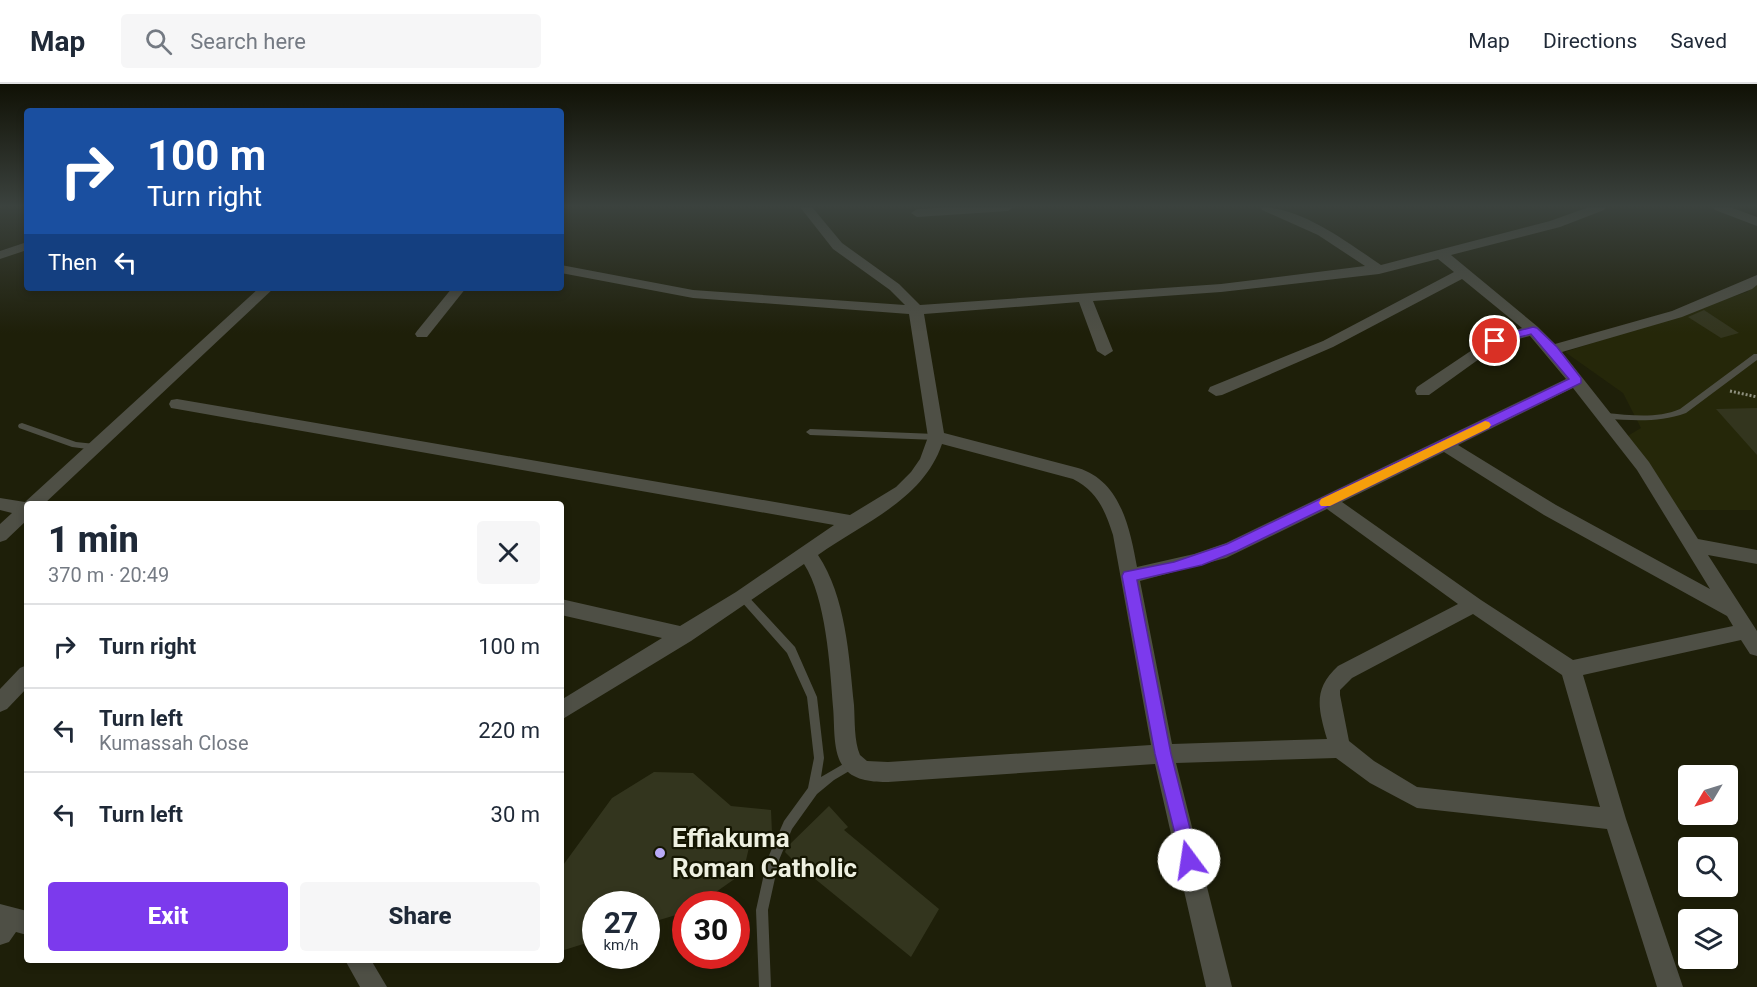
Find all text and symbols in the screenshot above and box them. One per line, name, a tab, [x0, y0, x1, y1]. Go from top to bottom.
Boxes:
search box	[121, 14, 541, 68]
text: Map	[30, 25, 85, 58]
icon: search	[142, 25, 175, 58]
text: Search here	[190, 29, 306, 54]
text: Map	[1468, 29, 1510, 53]
text: Directions	[1543, 29, 1637, 53]
text: Saved	[1670, 29, 1727, 53]
text: 100 m	[147, 131, 266, 180]
icon: right	[48, 132, 126, 210]
text: Turn right	[147, 181, 262, 213]
icon: left	[109, 246, 142, 279]
text: Then	[48, 250, 97, 275]
pin	[1469, 315, 1520, 366]
icon: arrive	[1478, 324, 1511, 357]
text: 1 min	[48, 519, 139, 561]
button: close	[477, 521, 540, 584]
text: 370 m · 20:49	[48, 563, 169, 587]
icon: right	[48, 630, 81, 663]
text: Turn right	[99, 634, 196, 659]
text: 100 m	[478, 634, 540, 659]
text: Turn left	[99, 706, 183, 731]
icon: left	[48, 714, 81, 747]
text: 220 m	[478, 718, 540, 743]
text: Kumassah Close	[99, 731, 248, 755]
north arrow	[1678, 765, 1738, 825]
map controls	[1678, 765, 1738, 969]
icon: left	[48, 798, 81, 831]
text: Turn left	[99, 802, 183, 827]
text: 30 m	[491, 802, 540, 827]
place label: Effiakuma Roman Catholic	[672, 823, 857, 883]
position arrow	[1157, 828, 1221, 892]
button: search	[1678, 837, 1738, 897]
marker: Effiakuma Roman Catholic	[653, 846, 667, 860]
button: Exit	[48, 882, 288, 951]
button: Share	[300, 882, 540, 951]
speed limit sign: 30	[672, 891, 750, 969]
text: 27	[604, 905, 638, 940]
button: layers	[1678, 909, 1738, 969]
text: km/h	[603, 936, 639, 954]

